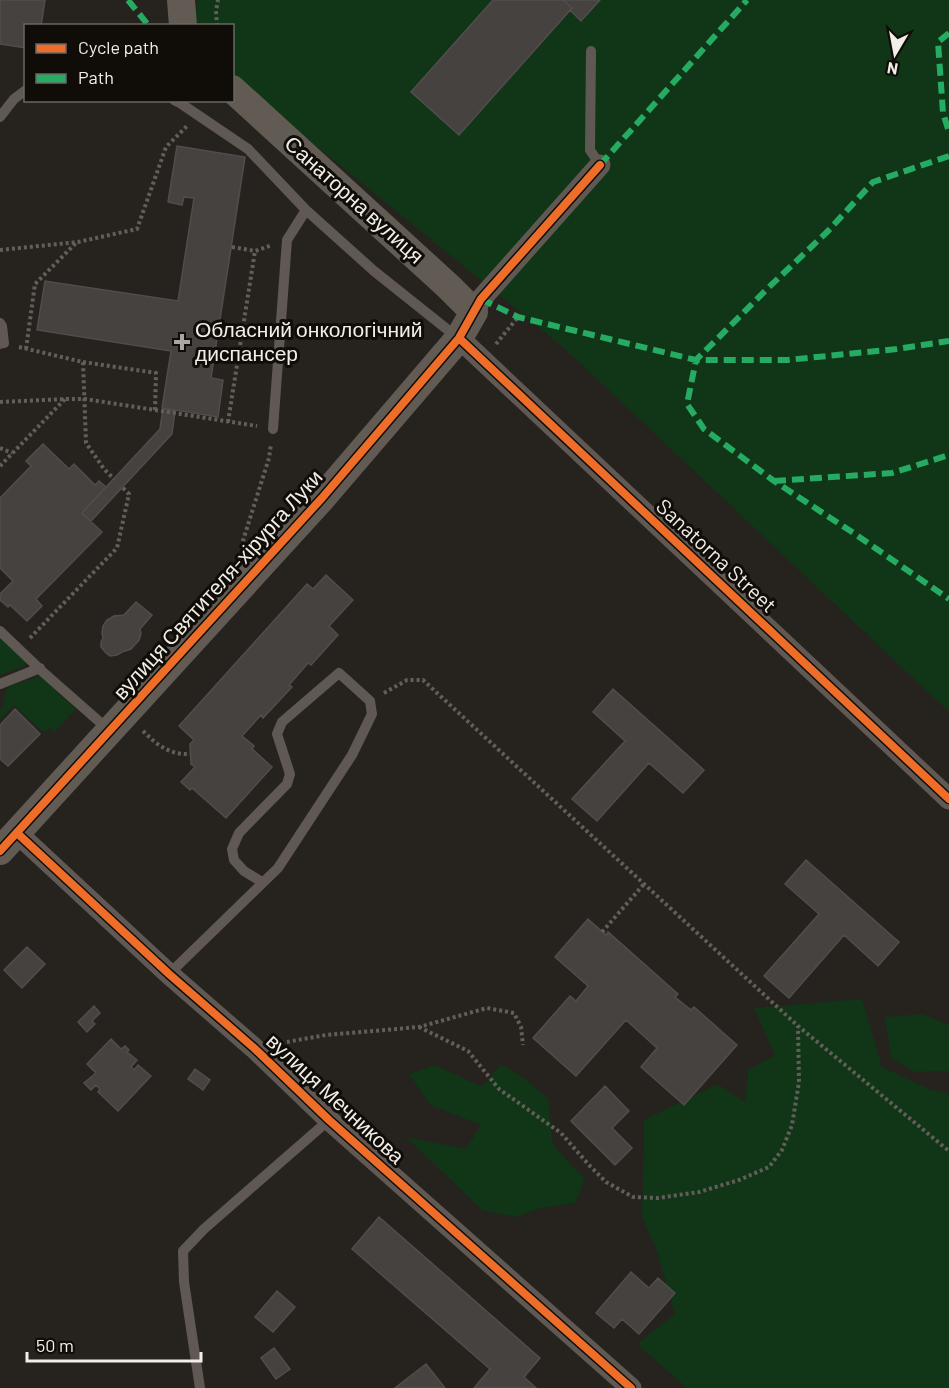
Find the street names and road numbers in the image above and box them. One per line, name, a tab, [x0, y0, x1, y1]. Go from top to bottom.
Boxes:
street label: Санаторна вулиця	[280, 130, 430, 268]
street label: вулиця Святителя-хірурга Луки	[107, 464, 327, 704]
street label: Sanatorna Street	[652, 493, 782, 617]
street label: вулиця Мечникова	[262, 1028, 410, 1168]

